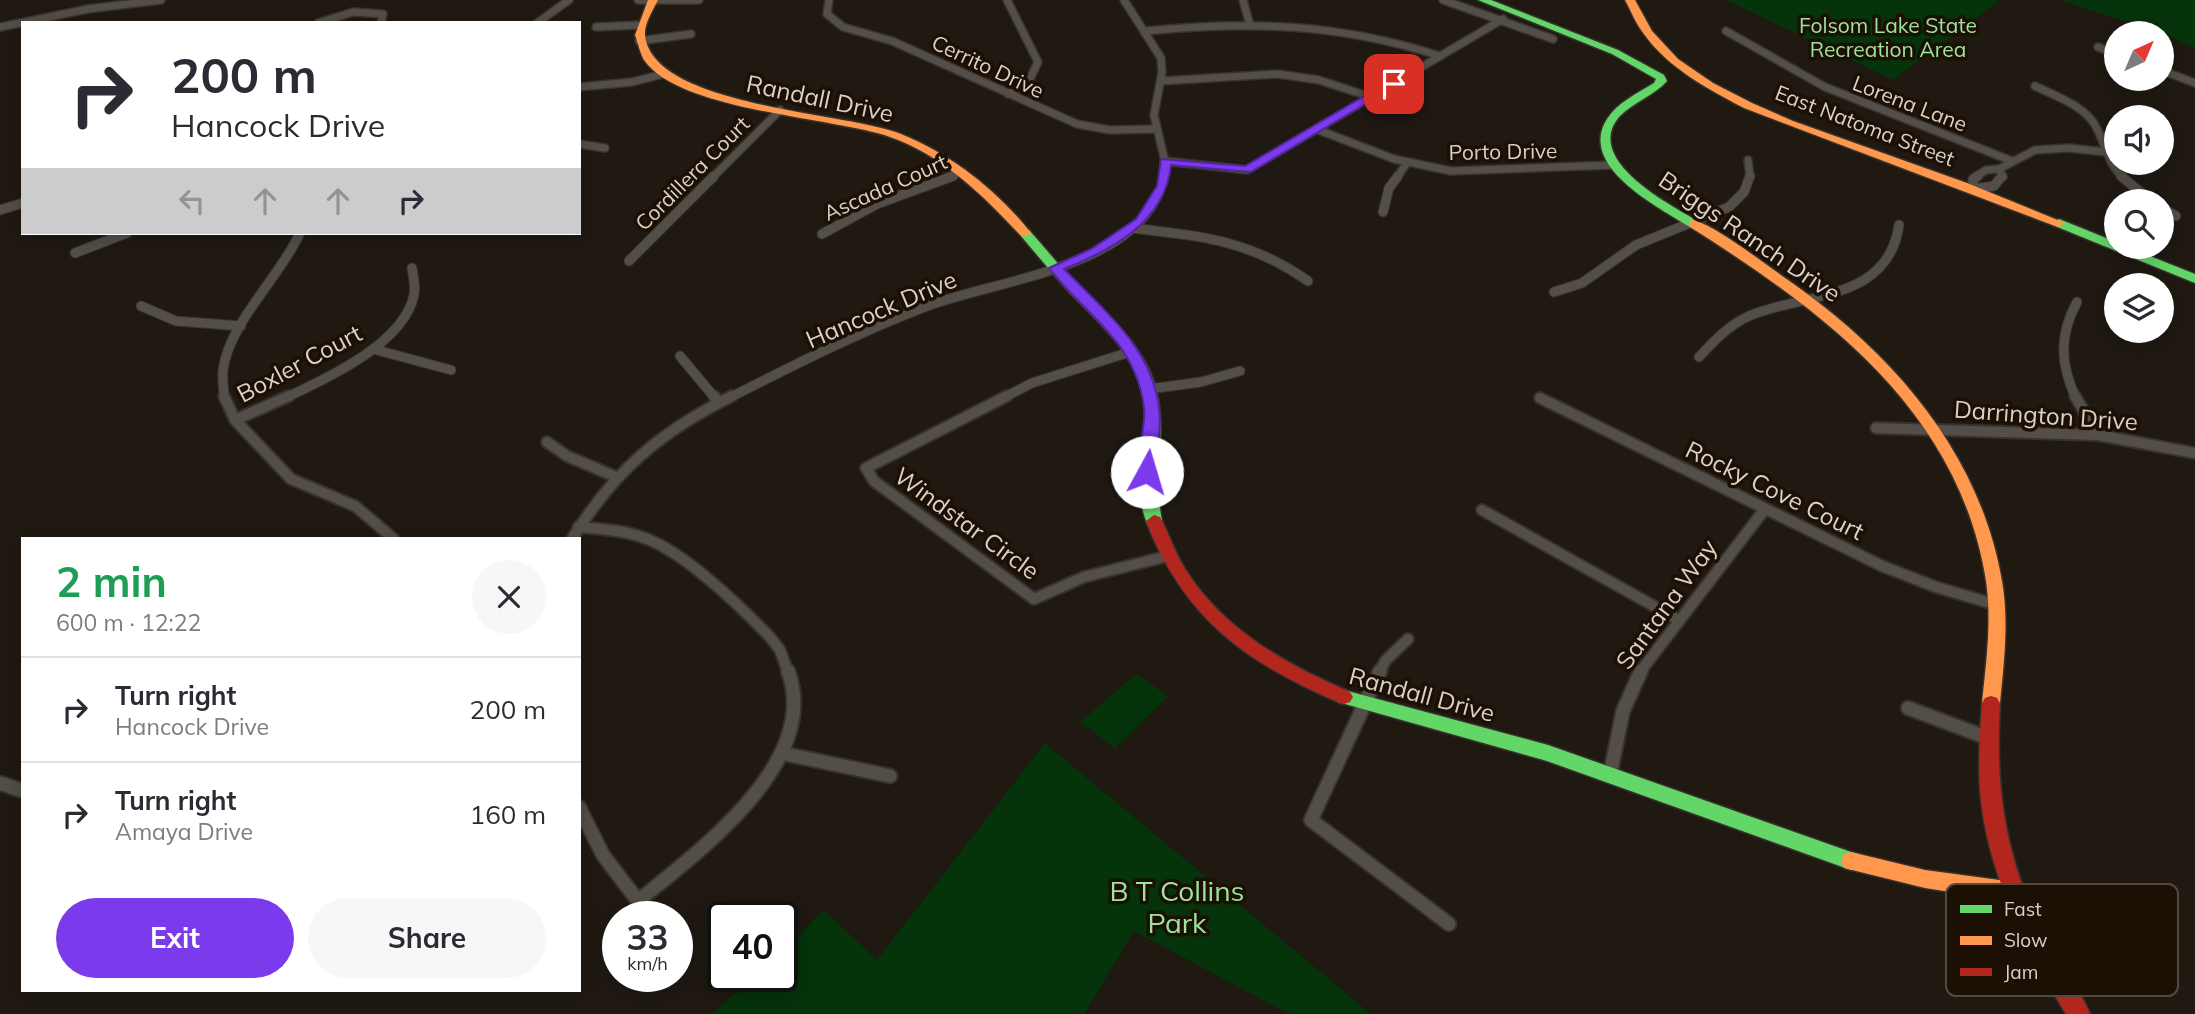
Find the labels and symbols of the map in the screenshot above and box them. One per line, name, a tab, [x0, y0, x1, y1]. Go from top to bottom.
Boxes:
park label: Folsom Lake State Recreation Area	[1799, 12, 1977, 62]
north arrow	[2104, 21, 2174, 91]
street label: Cerrito Drive	[928, 29, 1048, 103]
pin	[1364, 54, 1424, 114]
street label: Randall Drive	[744, 68, 896, 128]
street label: Lorena Lane	[1849, 69, 1971, 137]
street label: East Natoma Street	[1772, 79, 1958, 171]
street label: Cordillera Court	[629, 110, 755, 236]
street label: Porto Drive	[1448, 137, 1558, 165]
street label: Ascada Court	[819, 148, 951, 226]
street label: Briggs Ranch Drive	[1653, 164, 1847, 308]
street label: Hancock Drive	[801, 264, 961, 354]
street label: Boxler Court	[231, 318, 367, 408]
street label: Darrington Drive	[1953, 394, 2139, 436]
street label: Rocky Cove Court	[1681, 434, 1869, 546]
position arrow	[1110, 435, 1184, 509]
street label: Windstar Circle	[889, 460, 1045, 586]
street label: Santana Way	[1609, 533, 1723, 675]
street label: Randall Drive	[1346, 660, 1498, 728]
park label: B T Collins Park	[1109, 873, 1245, 940]
legend	[1946, 884, 2178, 996]
text: Fast	[2004, 897, 2042, 921]
speed limit sign: 40	[707, 901, 798, 992]
text: Slow	[2004, 928, 2048, 952]
text: Jam	[2004, 960, 2038, 984]

